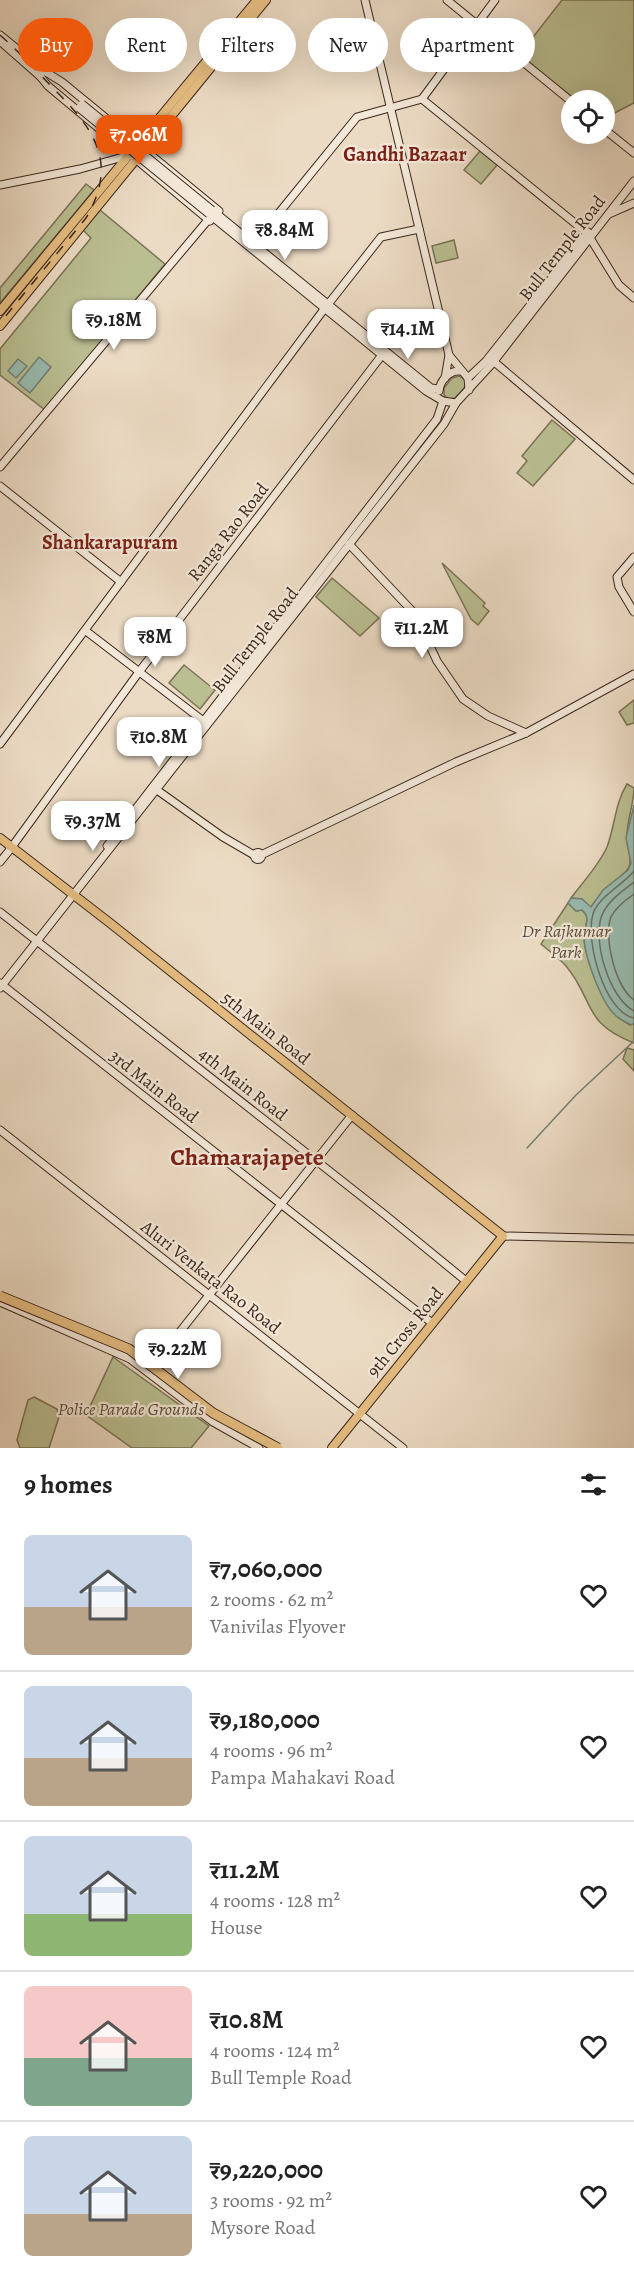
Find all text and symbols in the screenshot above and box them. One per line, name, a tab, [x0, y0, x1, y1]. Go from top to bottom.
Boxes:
chip: Buy	[18, 18, 93, 72]
chip: Rent	[105, 18, 187, 72]
chip: Filters	[199, 18, 296, 72]
chip: New	[308, 18, 388, 72]
chip: Apartment	[400, 18, 535, 72]
map controls	[561, 90, 615, 144]
button: locate	[561, 90, 615, 144]
pin: ₹7.06M	[90, 115, 188, 166]
text: ₹7.06M	[110, 121, 168, 148]
district label: Gandhi Bazaar	[343, 141, 467, 168]
street label: Bull Temple Road	[513, 190, 611, 306]
pin: ₹8.84M	[236, 210, 334, 261]
text: ₹8.84M	[256, 216, 314, 243]
pin: ₹9.18M	[65, 300, 163, 351]
text: ₹9.18M	[86, 306, 142, 333]
pin: ₹14.1M	[359, 309, 457, 360]
text: ₹14.1M	[381, 315, 435, 342]
street label: Ranga Rao Road	[182, 478, 274, 586]
district label: Shankarapuram	[42, 529, 178, 556]
street label: Bull Temple Road	[206, 582, 304, 698]
pin: ₹11.2M	[373, 608, 471, 659]
text: ₹11.2M	[395, 614, 449, 641]
pin: ₹8M	[126, 617, 184, 668]
text: ₹8M	[138, 623, 172, 650]
pin: ₹10.8M	[110, 717, 208, 768]
text: ₹10.8M	[131, 723, 187, 750]
pin: ₹9.37M	[44, 801, 142, 852]
text: ₹9.37M	[65, 807, 121, 834]
park label: Dr Rajkumar Park	[522, 919, 611, 964]
street label: 5th Main Road	[217, 986, 316, 1070]
street label: 4th Main Road	[194, 1042, 293, 1127]
street label: 3rd Main Road	[105, 1044, 204, 1129]
district label: Chamarajapete	[170, 1141, 324, 1173]
street label: Aluri Venkata Rao Road	[135, 1214, 286, 1339]
street label: 9th Cross Road	[361, 1282, 449, 1382]
pin: ₹9.22M	[129, 1329, 227, 1380]
text: ₹9.22M	[149, 1335, 207, 1362]
park label: Police Parade Grounds	[58, 1397, 204, 1421]
text: 9 homes	[24, 1467, 113, 1502]
icon: filters	[577, 1468, 610, 1501]
text: ₹7,060,000	[210, 1551, 322, 1586]
icon: home	[72, 1559, 144, 1631]
icon: heart	[577, 1579, 610, 1612]
text: 2 rooms · 62 m²	[210, 1586, 333, 1613]
text: Vanivilas Flyover	[210, 1613, 346, 1640]
text: ₹9,180,000	[210, 1702, 320, 1737]
icon: home	[72, 1710, 144, 1782]
icon: heart	[577, 1730, 610, 1763]
text: 4 rooms · 96 m²	[210, 1737, 332, 1764]
text: Pampa Mahakavi Road	[210, 1764, 395, 1791]
text: ₹11.2M	[210, 1852, 280, 1887]
icon: home	[72, 1860, 144, 1932]
icon: heart	[577, 1880, 610, 1913]
text: 4 rooms · 128 m²	[210, 1887, 340, 1914]
text: House	[210, 1914, 262, 1941]
text: ₹10.8M	[210, 2002, 284, 2037]
icon: home	[72, 2010, 144, 2082]
icon: heart	[577, 2030, 610, 2063]
text: 4 rooms · 124 m²	[210, 2037, 340, 2064]
text: Bull Temple Road	[210, 2064, 352, 2091]
text: ₹9,220,000	[210, 2152, 323, 2187]
icon: home	[72, 2160, 144, 2232]
icon: heart	[577, 2180, 610, 2213]
text: 3 rooms · 92 m²	[210, 2187, 332, 2214]
text: Mysore Road	[210, 2214, 315, 2241]

